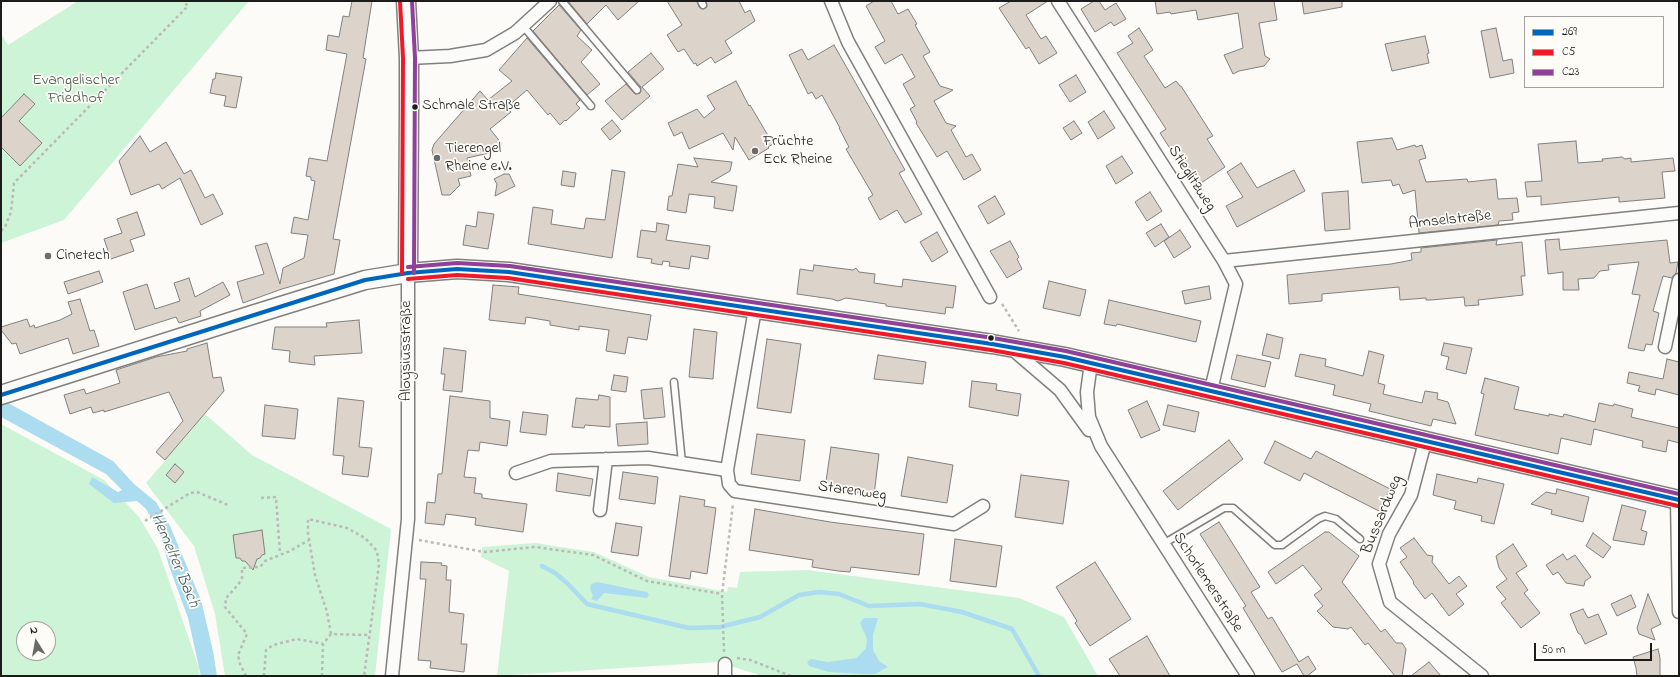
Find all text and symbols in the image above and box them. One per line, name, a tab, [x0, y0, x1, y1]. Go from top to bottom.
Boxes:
legend	[1524, 16, 1664, 88]
text: 269	[1562, 23, 1577, 41]
text: C5	[1562, 43, 1575, 61]
text: C23	[1562, 63, 1580, 81]
park label: Evangelischer Friedhof	[32, 71, 120, 109]
place label: Schmale Straße	[422, 98, 520, 116]
marker: Schmale Straße	[410, 102, 420, 112]
place label: Früchte Eck Rheine	[763, 132, 832, 170]
place label: Tierengel Rheine e.V.	[445, 139, 512, 177]
street label: Stieglitzweg	[1163, 142, 1219, 216]
marker: Früchte Eck Rheine	[750, 146, 760, 156]
marker: Tierengel Rheine e.V.	[432, 153, 442, 163]
street label: Amselstraße	[1408, 207, 1492, 235]
place label: Cinetech	[56, 246, 110, 266]
marker: Cinetech	[43, 251, 53, 261]
street label: Aloysiusstraße	[397, 301, 417, 401]
unlabelled marker	[986, 333, 996, 343]
street label: Bussardweg	[1358, 473, 1408, 557]
street label: Starenweg	[816, 478, 888, 506]
water label: Hemelter Bach	[145, 511, 203, 611]
street label: Schorlemerstraße	[1168, 529, 1246, 637]
north arrow	[16, 621, 56, 661]
text: N	[29, 622, 39, 639]
scale bar	[1536, 635, 1654, 661]
text: 50 m	[1541, 641, 1565, 659]

